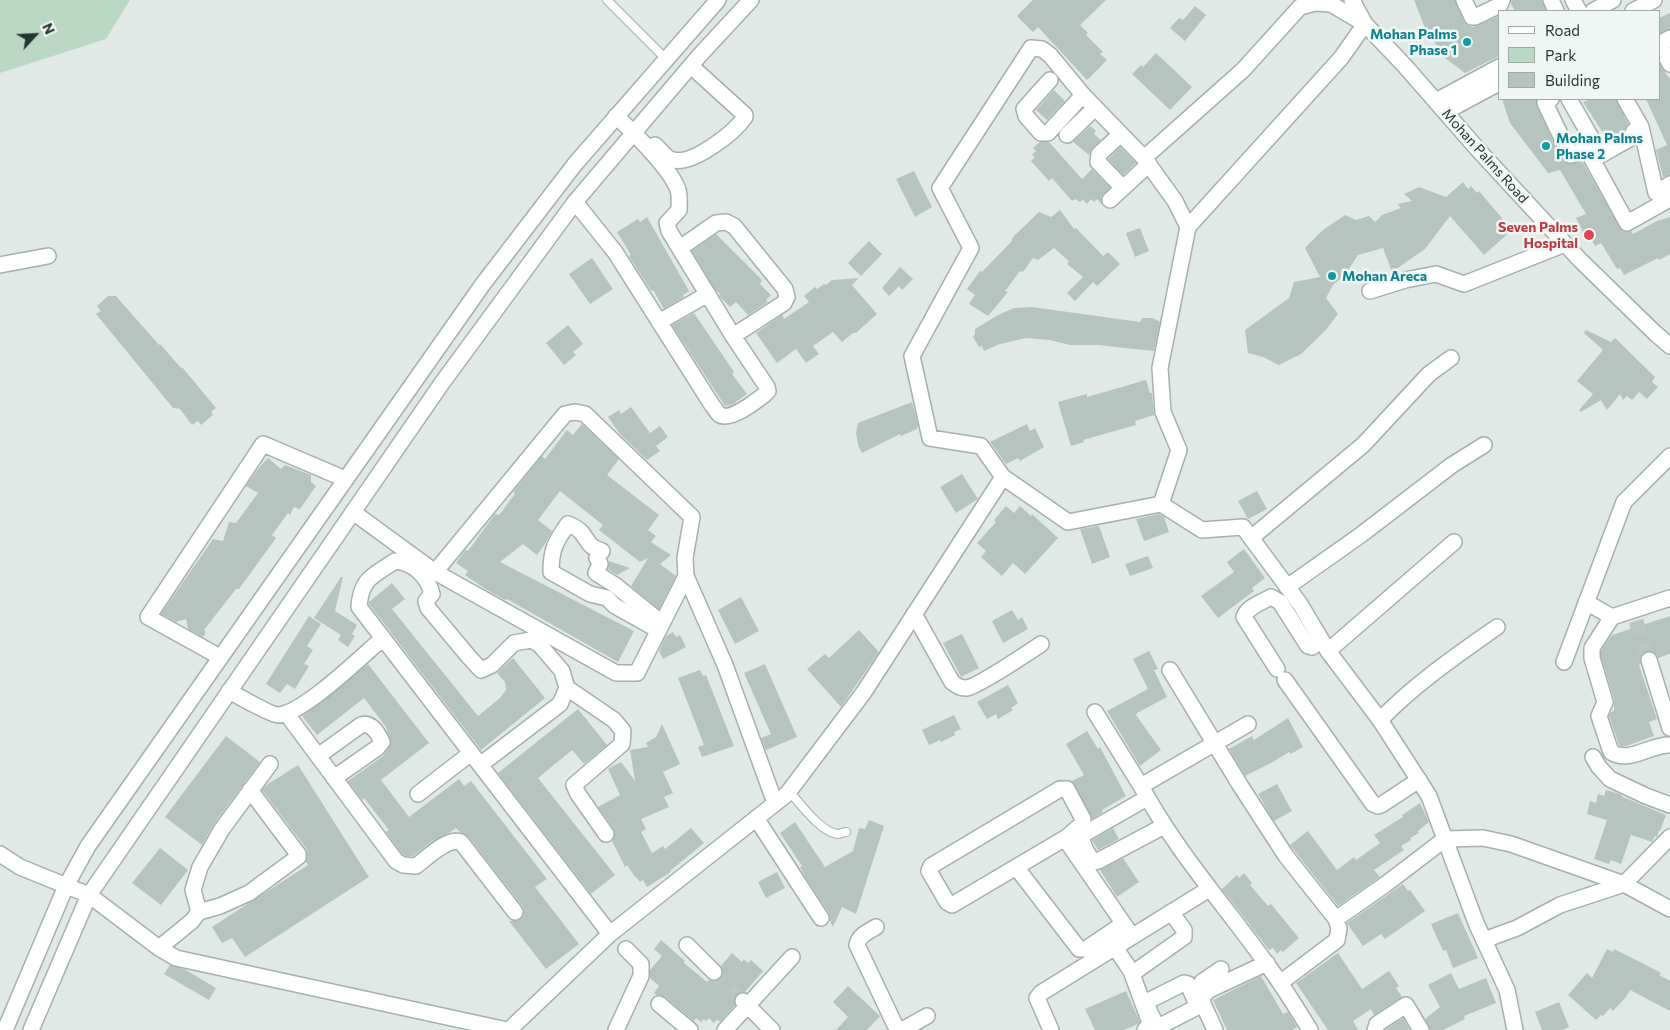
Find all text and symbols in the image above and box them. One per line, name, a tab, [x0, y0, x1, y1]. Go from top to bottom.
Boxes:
north arrow	[10, 10, 60, 60]
legend	[1498, 10, 1660, 100]
text: N	[39, 20, 59, 37]
text: Road	[1545, 21, 1580, 39]
place label: Mohan Palms Phase 1	[1370, 26, 1457, 58]
marker: Mohan Palms Phase 1	[1461, 36, 1473, 48]
text: Park	[1545, 46, 1576, 64]
text: Building	[1545, 71, 1600, 89]
street label: Mohan Palms Road	[1438, 105, 1532, 207]
place label: Mohan Palms Phase 2	[1556, 130, 1643, 162]
marker: Mohan Palms Phase 2	[1540, 140, 1552, 152]
place label: Seven Palms Hospital	[1498, 219, 1578, 252]
marker: Seven Palms Hospital	[1582, 228, 1596, 242]
place label: Mohan Areca	[1342, 268, 1427, 284]
marker: Mohan Areca	[1326, 270, 1338, 282]

